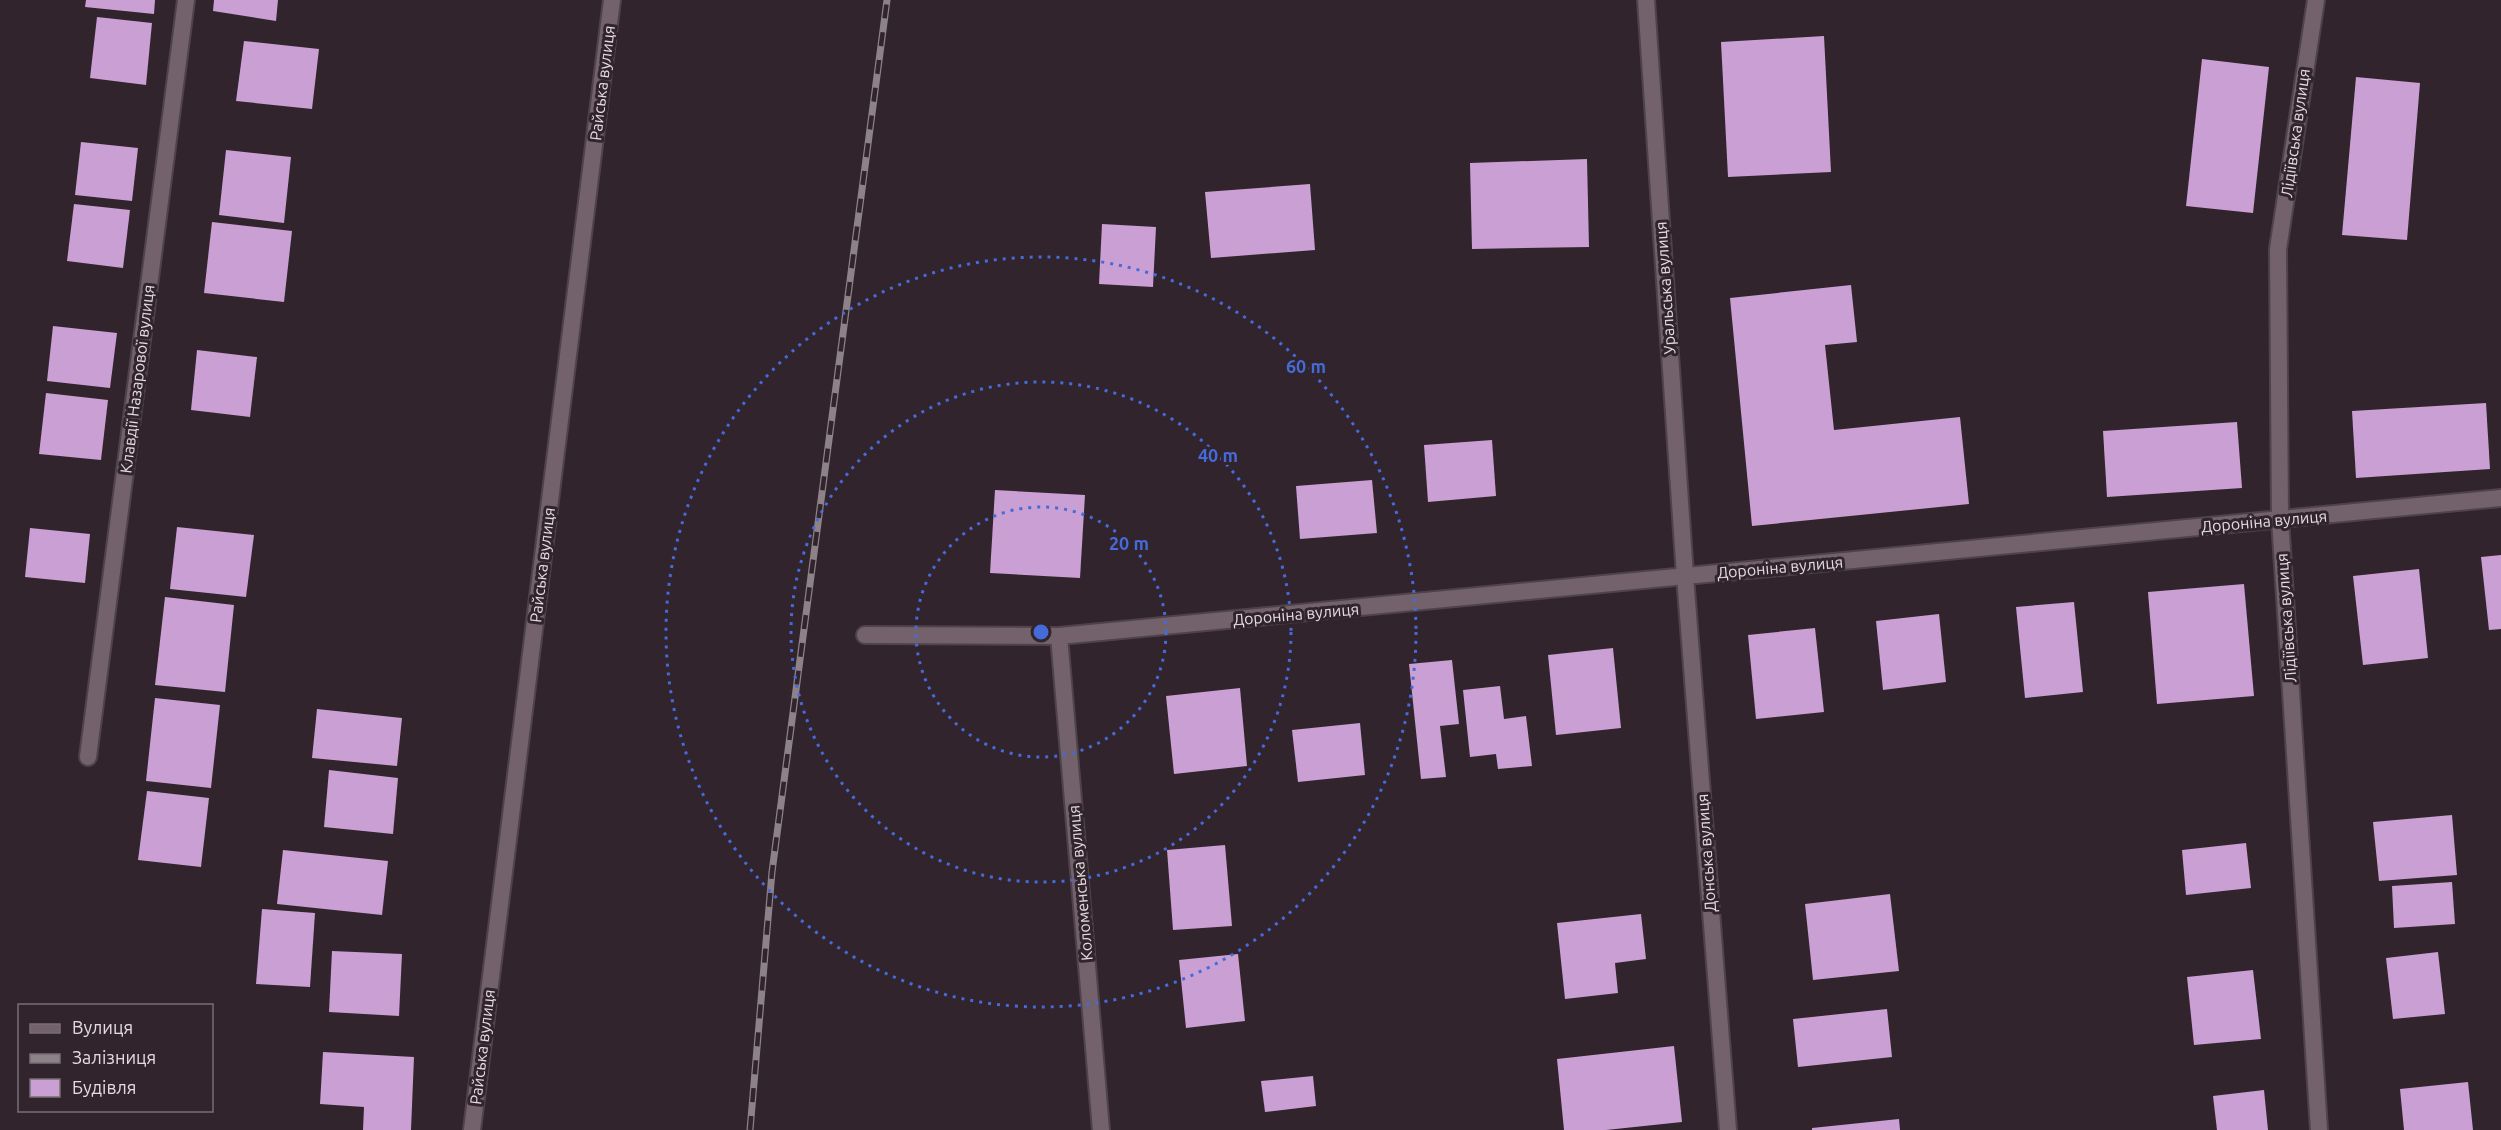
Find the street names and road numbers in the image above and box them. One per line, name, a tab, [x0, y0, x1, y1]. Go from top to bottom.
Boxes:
street label: Райська вулиця	[586, 24, 618, 142]
street label: Лідіївська вулиця	[2277, 67, 2313, 199]
street label: Уральська вулиця	[1651, 221, 1679, 355]
street label: Клавдії Назарової вулиця	[116, 284, 158, 474]
street label: Райська вулиця	[526, 506, 558, 624]
street label: Дороніна вулиця	[2200, 507, 2328, 535]
street label: Дороніна вулиця	[1716, 553, 1844, 581]
street label: Лідіївська вулиця	[2272, 553, 2300, 683]
street label: Дороніна вулиця	[1232, 600, 1360, 628]
street label: Донська вулиця	[1693, 793, 1719, 913]
street label: Коломенська вулиця	[1064, 804, 1096, 962]
street label: Райська вулиця	[466, 988, 498, 1106]

